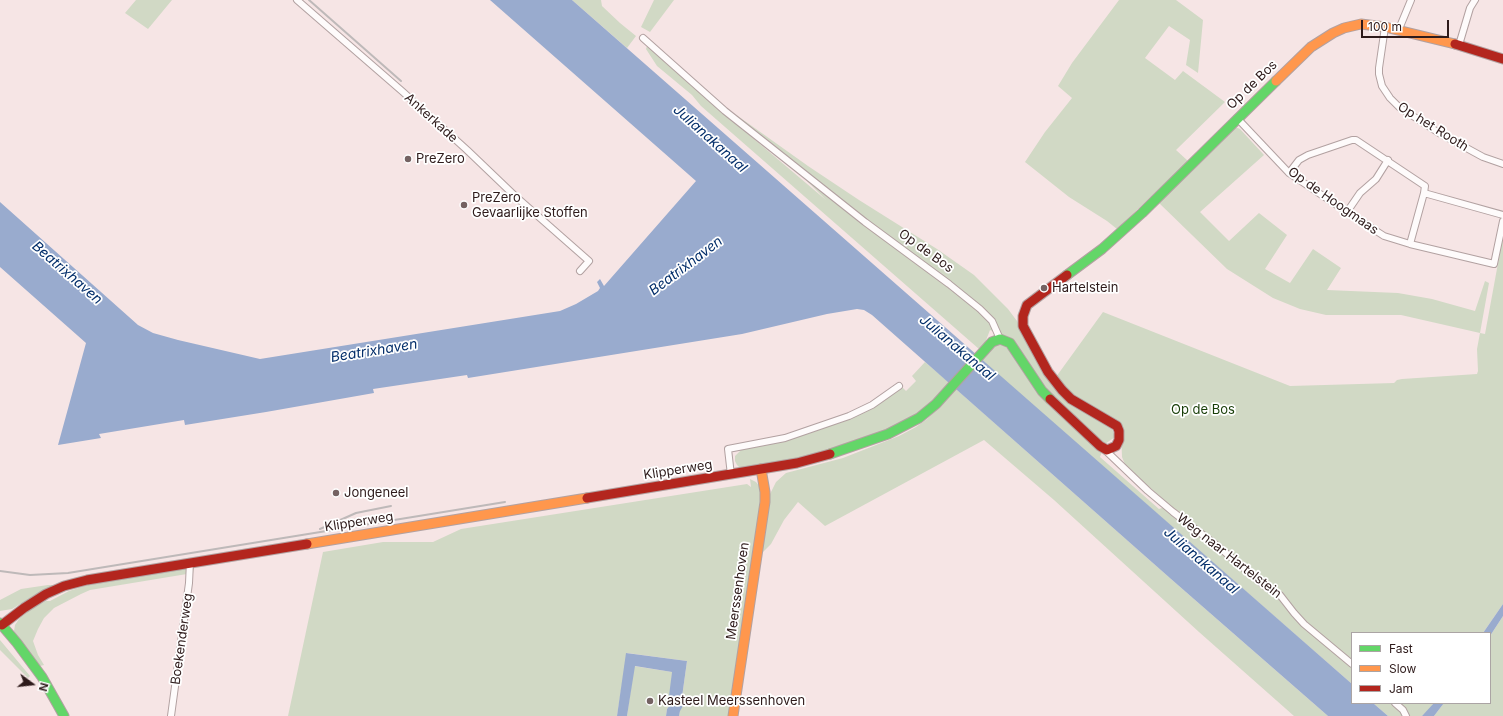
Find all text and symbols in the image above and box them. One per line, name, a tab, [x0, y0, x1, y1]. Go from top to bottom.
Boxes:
scale bar	[1363, 12, 1451, 38]
text: 100 m	[1368, 19, 1402, 34]
street label: Op de Bos	[1224, 57, 1280, 113]
street label: Ankerkade	[401, 90, 461, 146]
street label: Op het Rooth	[1395, 99, 1471, 155]
water label: Julianakanaal	[670, 102, 750, 176]
place label: PreZero	[416, 151, 465, 167]
marker: PreZero	[403, 154, 413, 164]
street label: Op de Hoogmaas	[1285, 164, 1381, 238]
place label: PreZero Gevaarlijke Stoffen	[472, 190, 588, 221]
marker: PreZero Gevaarlijke Stoffen	[459, 200, 469, 210]
street label: Op de Bos	[896, 226, 956, 276]
water label: Beatrixhaven	[646, 233, 726, 299]
water label: Beatrixhaven	[28, 238, 106, 308]
place label: Hartelstein	[1052, 280, 1118, 296]
marker: Hartelstein	[1039, 283, 1049, 293]
water label: Julianakanaal	[916, 312, 998, 384]
water label: Beatrixhaven	[329, 336, 419, 366]
park label: Op de Bos	[1171, 402, 1235, 418]
street label: Klipperweg	[642, 457, 714, 483]
place label: Jongeneel	[344, 485, 408, 501]
marker: Jongeneel	[331, 488, 341, 498]
street label: Klipperweg	[323, 509, 395, 535]
street label: Weg naar Hartelstein	[1174, 510, 1284, 602]
water label: Julianakanaal	[1160, 524, 1242, 598]
street label: Meerssenhoven	[723, 541, 753, 641]
street label: Boekenderweg	[168, 592, 196, 686]
legend	[1351, 632, 1491, 704]
text: Fast	[1389, 641, 1413, 656]
text: Slow	[1389, 661, 1416, 676]
north arrow	[12, 664, 52, 704]
text: N	[36, 681, 51, 693]
text: Jam	[1389, 681, 1413, 696]
place label: Kasteel Meerssenhoven	[658, 693, 805, 709]
marker: Kasteel Meerssenhoven	[645, 696, 655, 706]

